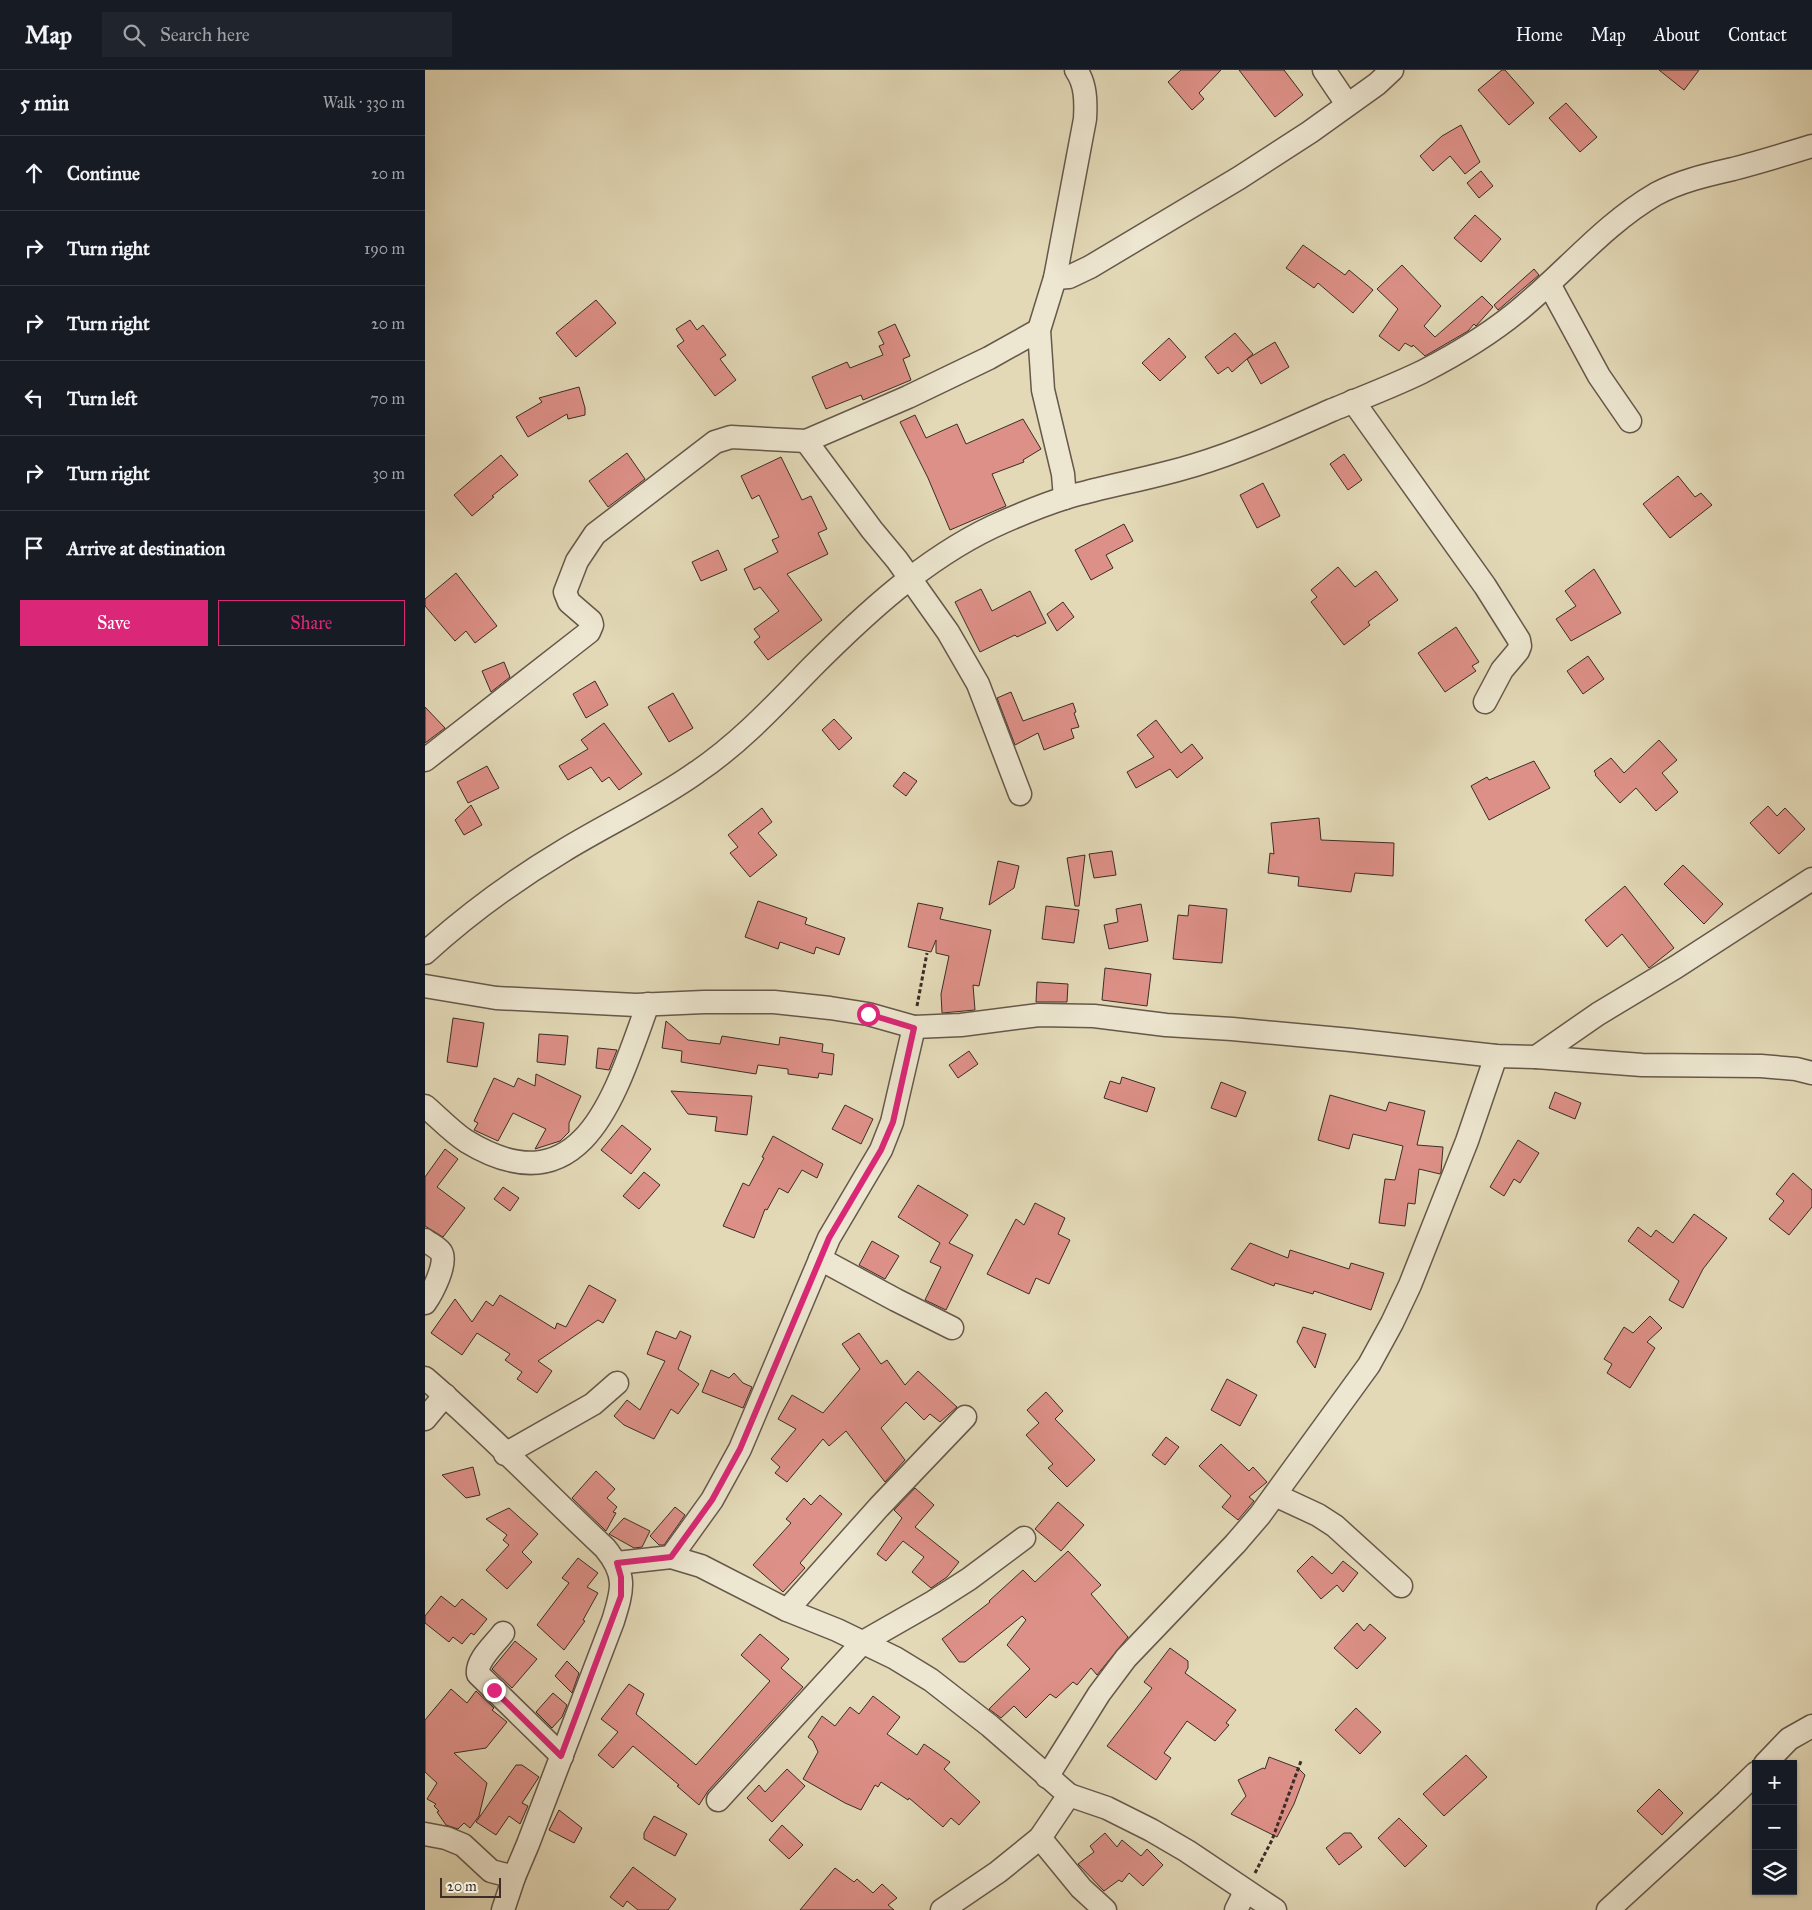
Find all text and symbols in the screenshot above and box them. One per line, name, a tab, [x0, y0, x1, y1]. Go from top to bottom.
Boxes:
search box	[102, 12, 452, 57]
text: Map	[25, 20, 72, 50]
icon: search	[120, 21, 148, 49]
text: Search here	[160, 23, 250, 46]
text: Home	[1516, 24, 1563, 46]
text: Map	[1591, 24, 1626, 46]
text: About	[1654, 24, 1700, 46]
text: Contact	[1728, 24, 1787, 46]
text: 5 min	[20, 90, 69, 116]
text: Walk · 330 m	[323, 93, 405, 112]
icon: ahead	[20, 159, 48, 187]
text: Continue	[67, 162, 140, 185]
text: 20 m	[371, 164, 405, 183]
icon: right	[20, 234, 48, 262]
text: Turn right	[67, 237, 150, 260]
text: 190 m	[364, 239, 405, 258]
icon: right	[20, 309, 48, 337]
text: Turn right	[67, 312, 150, 335]
text: 20 m	[371, 314, 405, 333]
icon: left	[20, 384, 48, 412]
text: Turn left	[67, 387, 137, 410]
text: 70 m	[370, 389, 405, 408]
icon: right	[20, 459, 48, 487]
text: Turn right	[67, 462, 150, 485]
text: 30 m	[372, 464, 405, 483]
icon: arrive	[20, 534, 48, 562]
text: Arrive at destination	[67, 537, 225, 560]
button: Save	[20, 600, 208, 646]
button: Share	[218, 600, 405, 646]
route start	[857, 1003, 880, 1026]
route end	[483, 1679, 506, 1702]
map controls	[1752, 1760, 1797, 1895]
button: +	[1752, 1760, 1797, 1805]
button: −	[1752, 1805, 1797, 1850]
button: layers	[1752, 1850, 1797, 1895]
scale bar	[440, 1875, 501, 1898]
text: 20 m	[447, 1878, 477, 1895]

